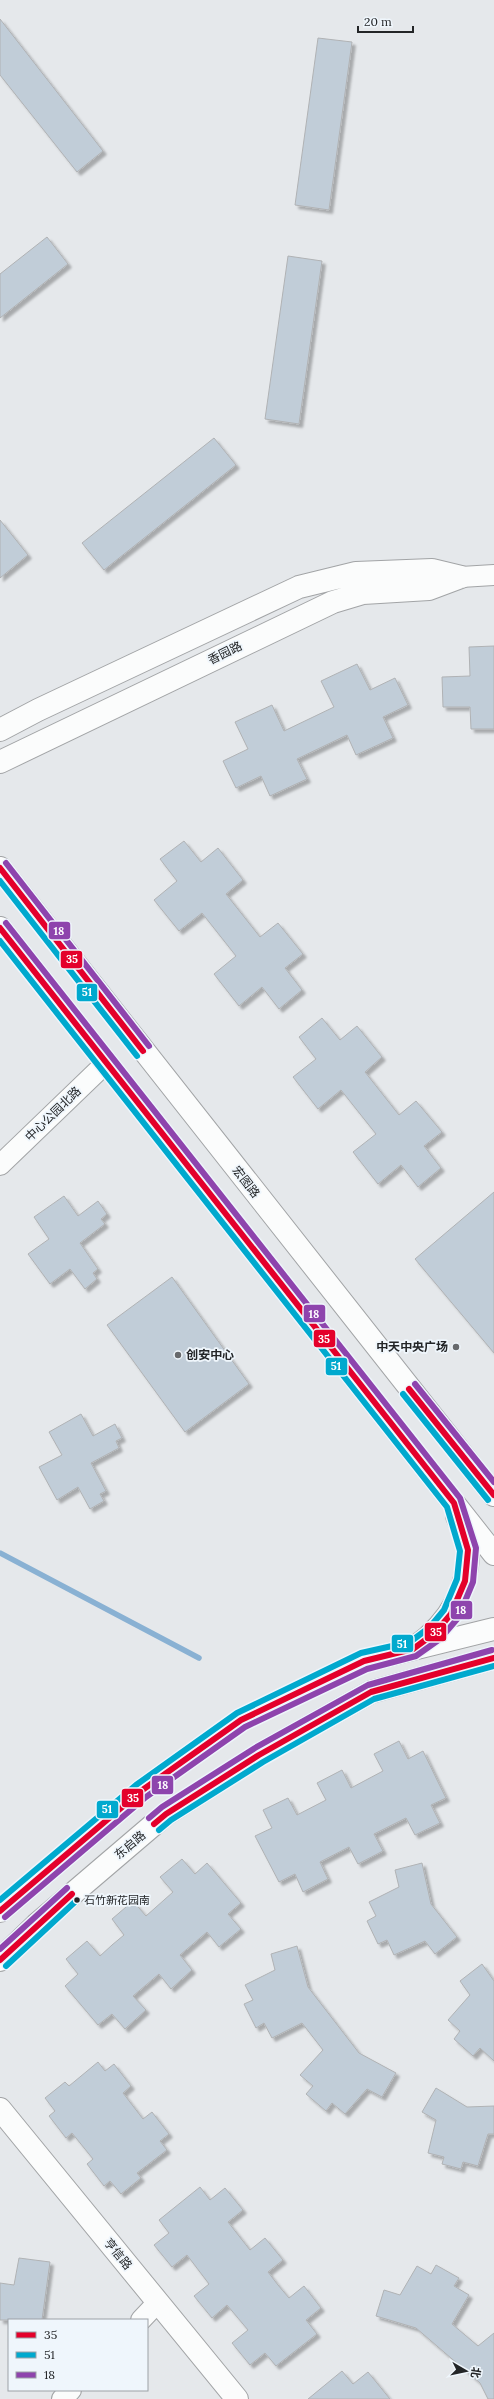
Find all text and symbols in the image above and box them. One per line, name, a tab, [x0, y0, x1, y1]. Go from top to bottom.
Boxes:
scale bar	[358, 8, 413, 34]
text: 20 m	[364, 14, 392, 29]
street label: 香园路	[205, 638, 244, 667]
line badge: 18	[48, 921, 71, 940]
text: 18	[54, 924, 64, 938]
line badge: 35	[60, 950, 83, 969]
text: 35	[66, 952, 78, 966]
line badge: 51	[76, 983, 98, 1002]
text: 51	[82, 985, 93, 999]
street label: 中心公园北路	[22, 1083, 84, 1144]
street label: 宏图路	[229, 1163, 263, 1200]
line badge: 18	[303, 1304, 326, 1323]
text: 18	[309, 1307, 319, 1321]
line badge: 35	[313, 1329, 336, 1348]
text: 35	[318, 1332, 330, 1346]
place label: 中天中央广场	[376, 1339, 448, 1354]
marker: 中天中央广场	[451, 1342, 461, 1352]
place label: 创安中心	[186, 1347, 234, 1362]
marker: 创安中心	[173, 1350, 183, 1360]
line badge: 51	[325, 1357, 348, 1376]
text: 51	[331, 1359, 342, 1373]
line badge: 18	[450, 1600, 473, 1620]
text: 18	[456, 1603, 466, 1617]
line badge: 35	[424, 1622, 447, 1642]
text: 35	[430, 1625, 442, 1639]
line badge: 51	[391, 1634, 414, 1653]
text: 51	[397, 1637, 408, 1651]
line badge: 18	[151, 1775, 174, 1795]
text: 18	[158, 1778, 168, 1792]
line badge: 35	[121, 1788, 144, 1808]
text: 35	[127, 1791, 139, 1805]
line badge: 51	[96, 1800, 119, 1819]
text: 51	[102, 1802, 113, 1816]
street label: 东启路	[111, 1827, 148, 1862]
place label: 石竹新花园南	[84, 1893, 150, 1907]
marker: 石竹新花园南	[72, 1895, 82, 1905]
street label: 亨信路	[101, 2235, 136, 2272]
legend	[8, 2319, 148, 2391]
text: 35	[44, 2327, 57, 2342]
text: 51	[44, 2347, 55, 2362]
north arrow	[446, 2351, 486, 2391]
text: 北	[468, 2366, 484, 2379]
text: 18	[44, 2367, 55, 2382]

